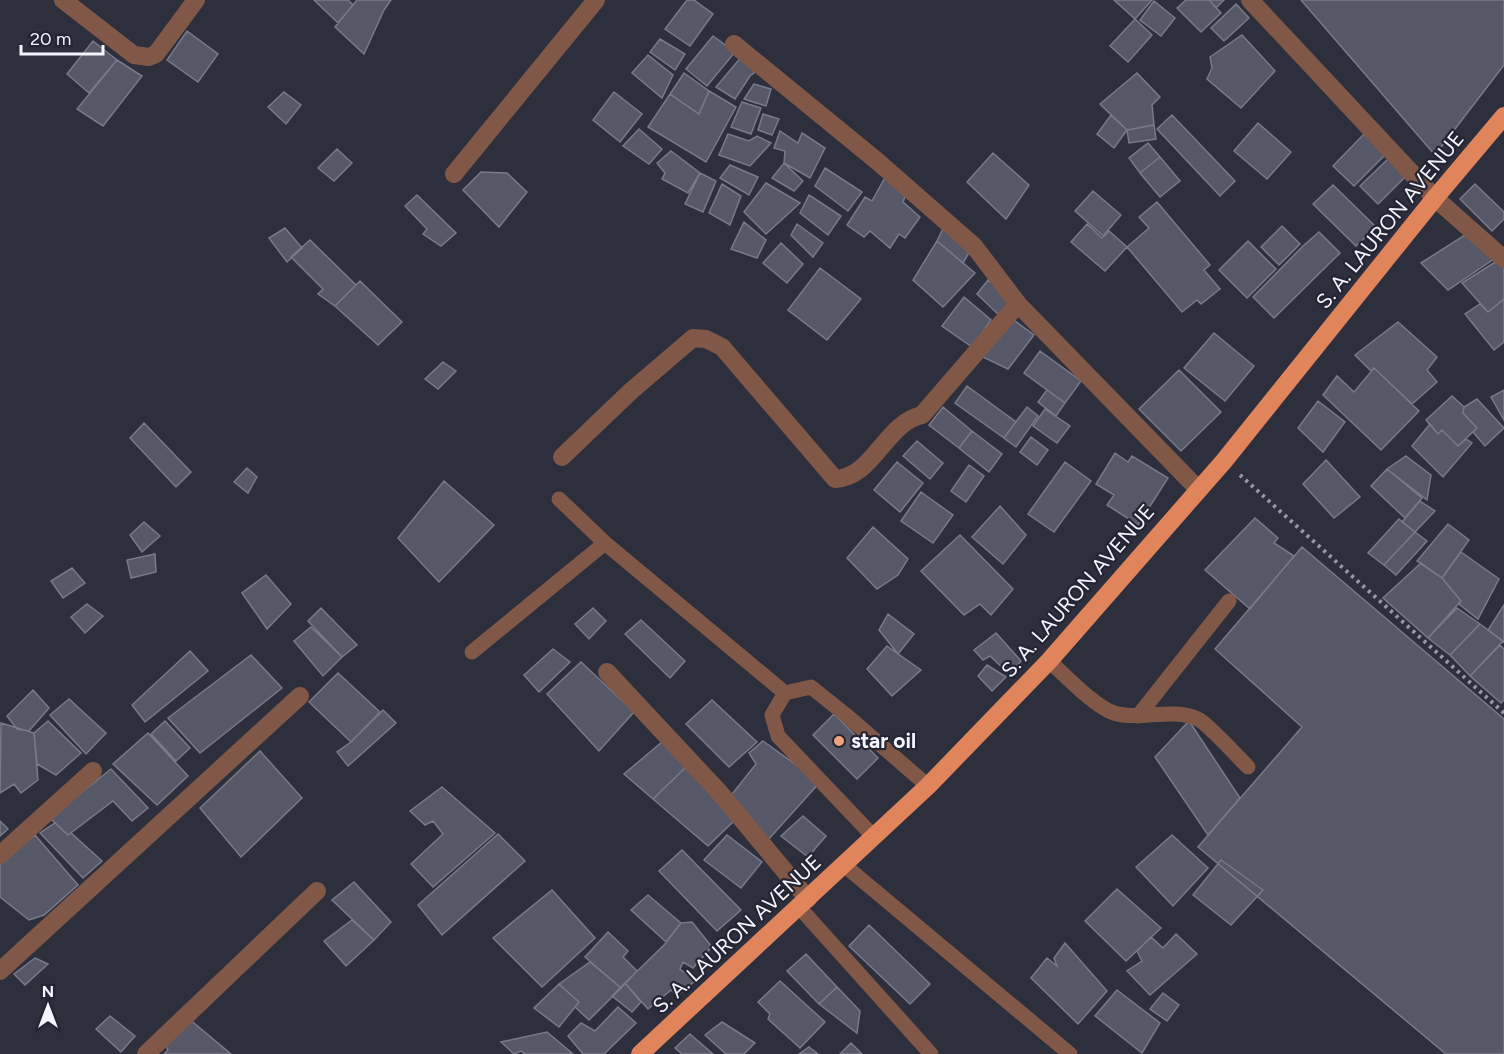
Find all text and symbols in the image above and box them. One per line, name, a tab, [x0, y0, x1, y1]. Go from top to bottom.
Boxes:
scale bar	[21, 18, 104, 56]
text: 20 m	[30, 28, 71, 50]
street label: S. A. LAURON AVENUE	[1310, 126, 1469, 313]
street label: S. A. LAURON AVENUE	[996, 499, 1160, 682]
place label: star oil	[851, 728, 916, 753]
marker: star oil	[832, 734, 846, 748]
street label: S. A. LAURON AVENUE	[647, 849, 826, 1018]
north arrow	[18, 976, 78, 1036]
text: N	[42, 982, 54, 1001]

